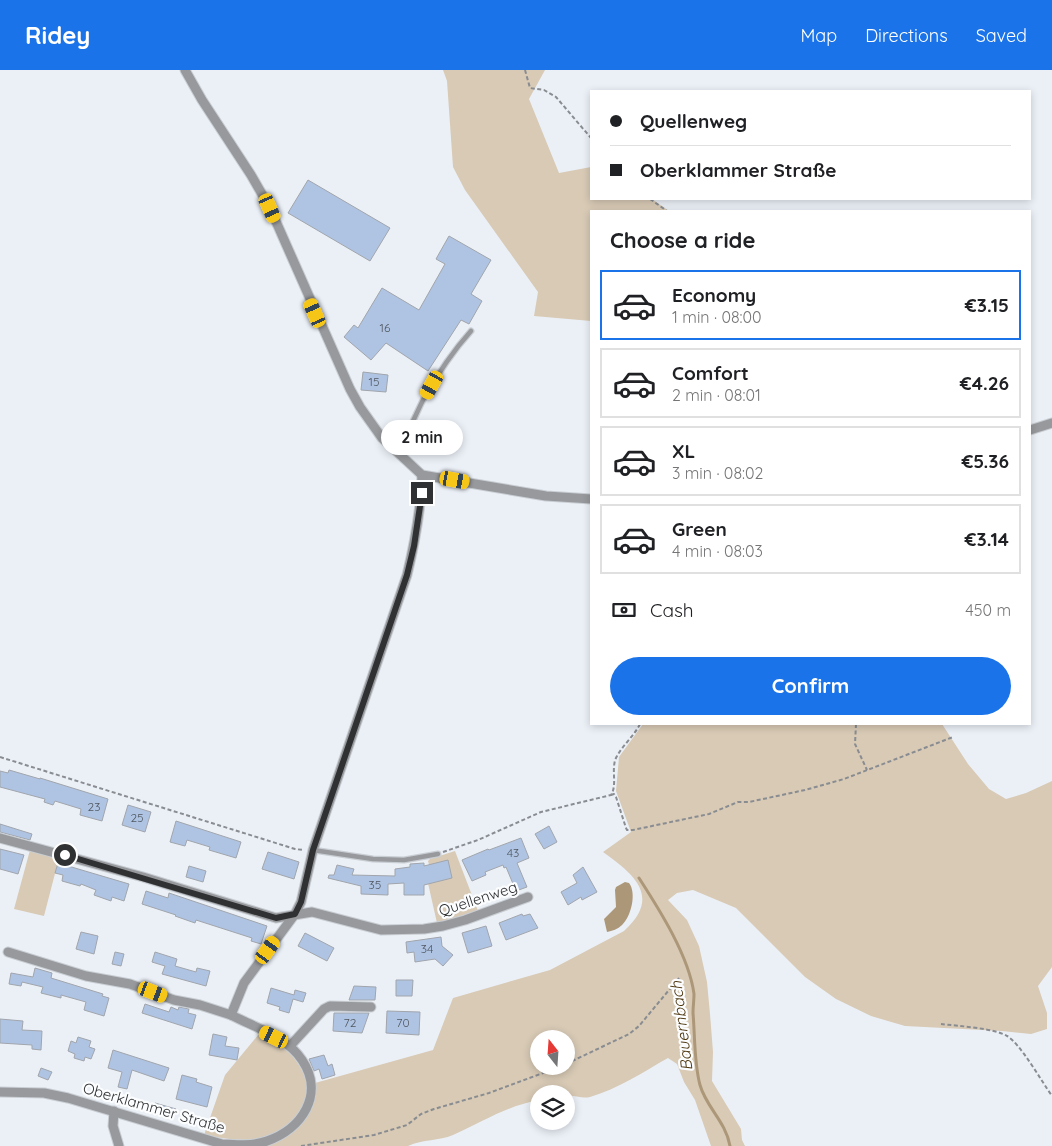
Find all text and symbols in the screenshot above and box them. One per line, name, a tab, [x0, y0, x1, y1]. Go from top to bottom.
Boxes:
text: Ridey	[25, 20, 90, 50]
text: Map	[800, 24, 837, 47]
text: Directions	[865, 24, 948, 47]
text: Saved	[976, 24, 1027, 47]
text: Quellenweg	[640, 109, 747, 133]
text: Oberklammer Straße	[640, 158, 836, 182]
car	[257, 191, 282, 225]
text: Choose a ride	[610, 226, 755, 254]
icon: car	[612, 283, 657, 328]
text: Economy	[672, 283, 756, 307]
text: €3.15	[965, 293, 1009, 317]
car	[302, 296, 327, 330]
text: 1 min · 08:00	[672, 307, 762, 327]
house number: 16	[380, 320, 391, 335]
icon: car	[612, 361, 657, 406]
text: Comfort	[672, 361, 749, 385]
car	[418, 368, 445, 402]
text: €4.26	[960, 371, 1009, 395]
house number: 15	[369, 374, 379, 389]
text: 2 min · 08:01	[672, 385, 761, 405]
callout: 2 min	[381, 420, 463, 456]
text: 2 min	[401, 427, 443, 447]
icon: car	[612, 439, 657, 484]
text: XL	[672, 439, 695, 463]
text: €5.36	[961, 449, 1009, 473]
text: 3 min · 08:02	[672, 463, 763, 483]
car	[438, 470, 471, 490]
route end	[411, 482, 433, 504]
icon: car	[612, 517, 657, 562]
text: Green	[672, 517, 727, 541]
text: €3.14	[965, 527, 1009, 551]
text: 4 min · 08:03	[672, 541, 763, 561]
icon: cash	[610, 596, 638, 624]
text: Cash	[650, 598, 694, 622]
text: 450 m	[965, 600, 1011, 620]
button: Confirm	[610, 657, 1011, 715]
house number: 23	[88, 799, 100, 814]
house number: 25	[130, 810, 144, 825]
route start	[54, 844, 76, 866]
house number: 43	[507, 845, 519, 860]
house number: 35	[369, 877, 381, 892]
street label: Quellenweg	[436, 877, 520, 920]
car	[253, 933, 282, 967]
house number: 34	[421, 941, 433, 956]
water label: Bauernbach	[665, 979, 696, 1072]
car	[136, 980, 169, 1004]
house number: 72	[344, 1015, 357, 1030]
house number: 70	[396, 1015, 410, 1030]
car	[257, 1024, 290, 1050]
north arrow	[530, 1030, 575, 1075]
map controls	[530, 1030, 575, 1130]
street label: Oberklammer Straße	[81, 1078, 227, 1137]
button: layers	[530, 1085, 575, 1130]

